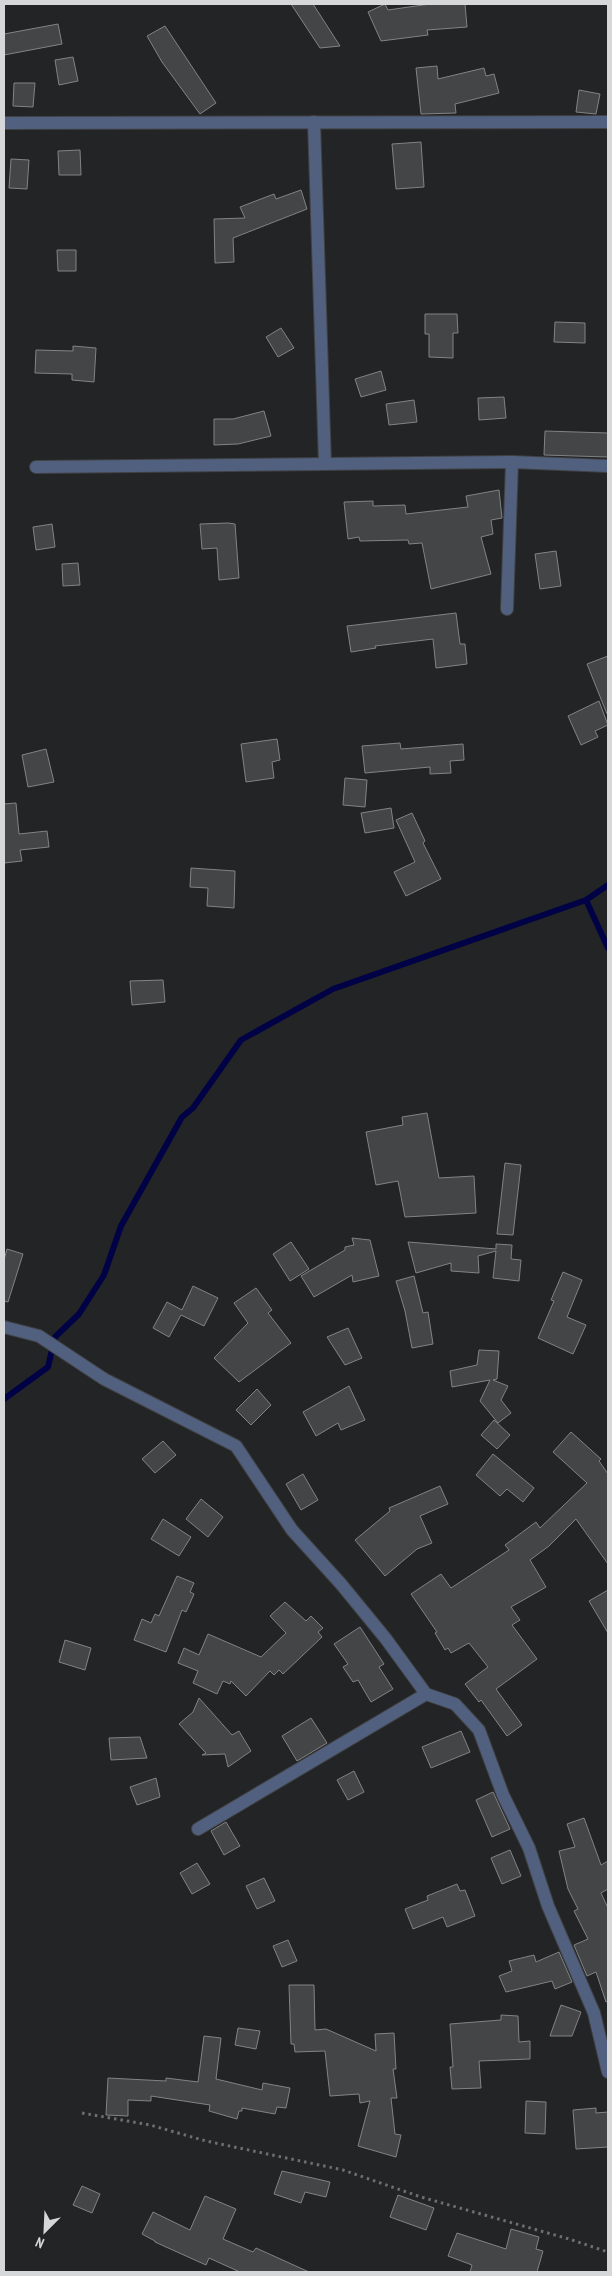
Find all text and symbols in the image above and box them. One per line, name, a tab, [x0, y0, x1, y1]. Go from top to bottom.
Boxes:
north arrow	[20, 2206, 70, 2256]
text: N	[33, 2233, 47, 2253]

